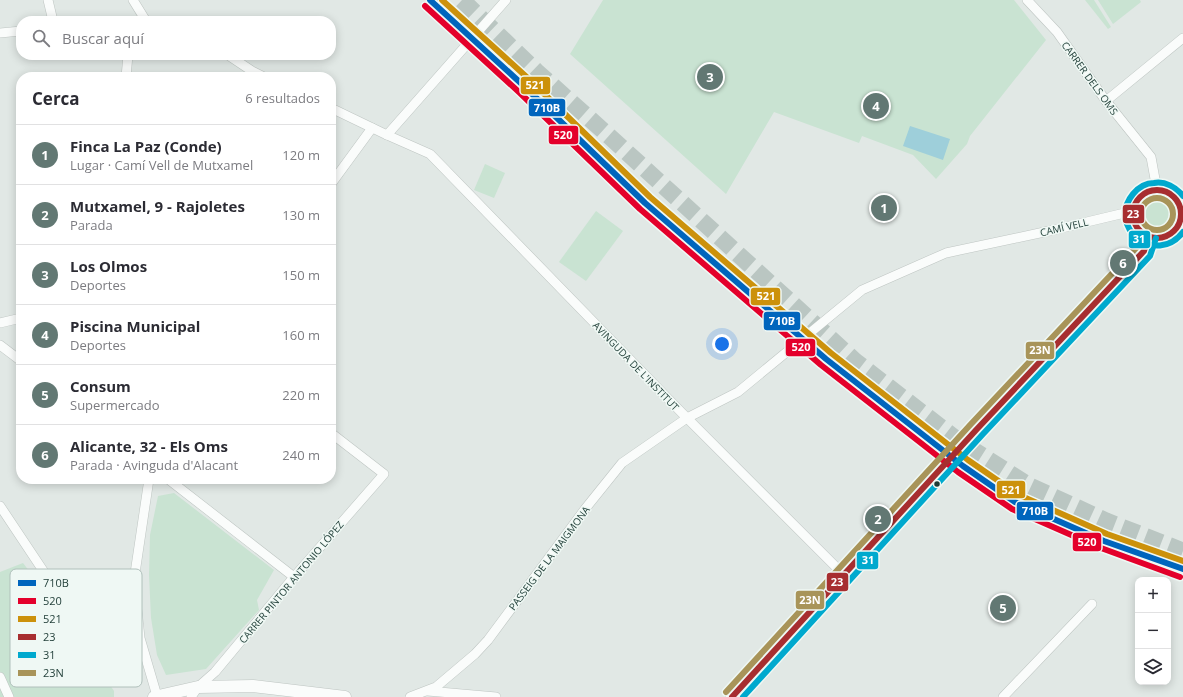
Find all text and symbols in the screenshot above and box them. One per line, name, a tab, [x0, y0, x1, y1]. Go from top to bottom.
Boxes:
search box	[16, 16, 336, 60]
icon: search	[30, 27, 52, 49]
text: Buscar aquí	[62, 28, 144, 48]
street label: CARRER DELS OMS	[1059, 38, 1121, 118]
pin: 3	[697, 62, 723, 92]
line badge: 521	[520, 76, 551, 95]
text: 521	[526, 77, 544, 92]
text: Cerca	[32, 87, 80, 110]
text: 6 resultados	[245, 89, 320, 107]
pin: 4	[863, 91, 889, 121]
line badge: 710B	[528, 98, 566, 117]
text: 710B	[534, 100, 560, 115]
line badge: 520	[548, 125, 579, 145]
text: 520	[554, 127, 572, 142]
text: Finca La Paz (Conde)	[70, 136, 222, 156]
text: 1	[41, 146, 49, 164]
text: 120 m	[282, 146, 320, 164]
text: Lugar · Camí Vell de Mutxamel	[70, 156, 253, 174]
pin: 1	[871, 193, 897, 223]
text: Mutxamel, 9 - Rajoletes	[70, 196, 245, 216]
line badge: 23	[1122, 204, 1145, 224]
text: 2	[41, 206, 49, 224]
text: 130 m	[282, 206, 320, 224]
text: 23	[1127, 206, 1139, 221]
street label: CAMÍ VELL	[1039, 215, 1089, 239]
text: Parada	[70, 216, 113, 234]
line badge: 31	[1128, 230, 1151, 249]
text: 31	[1133, 231, 1145, 246]
pin: 6	[1110, 248, 1136, 278]
text: Los Olmos	[70, 256, 147, 276]
text: 3	[41, 266, 49, 284]
text: 150 m	[282, 266, 320, 284]
text: Deportes	[70, 276, 126, 294]
line badge: 521	[750, 287, 781, 306]
text: 521	[757, 288, 775, 303]
line badge: 710B	[763, 311, 801, 331]
text: 710B	[769, 313, 795, 328]
text: Piscina Municipal	[70, 316, 200, 336]
street label: AVINGUDA DE L'INSTITUT	[590, 318, 683, 414]
text: 4	[41, 326, 49, 344]
text: 160 m	[282, 326, 320, 344]
your location	[712, 334, 732, 354]
text: Deportes	[70, 336, 126, 354]
line badge: 520	[785, 338, 816, 357]
text: 520	[792, 339, 810, 354]
line badge: 23N	[1025, 341, 1055, 360]
text: 23N	[1029, 342, 1051, 357]
text: Consum	[70, 376, 131, 396]
text: 5	[41, 386, 49, 404]
text: 220 m	[282, 386, 320, 404]
text: Supermercado	[70, 396, 160, 414]
text: Alicante, 32 - Els Oms	[70, 436, 228, 456]
text: 6	[41, 446, 49, 464]
text: 240 m	[282, 446, 320, 464]
text: Parada · Avinguda d'Alacant	[70, 456, 238, 474]
unlabelled marker	[932, 479, 942, 489]
line badge: 521	[996, 480, 1026, 499]
text: 521	[1002, 482, 1020, 497]
line badge: 710B	[1016, 501, 1054, 521]
street label: PASSEIG DE LA MAIGMONA	[505, 503, 593, 613]
text: 710B	[1022, 503, 1048, 518]
pin: 2	[865, 504, 891, 534]
street label: CARRER PINTOR ANTONIO LÓPEZ	[236, 518, 347, 646]
line badge: 520	[1072, 532, 1102, 552]
text: 520	[1078, 534, 1096, 549]
line badge: 31	[856, 551, 879, 570]
text: 31	[862, 552, 874, 567]
legend	[10, 569, 142, 687]
line badge: 23	[826, 572, 849, 592]
text: 23	[831, 574, 843, 589]
text: 710B	[43, 575, 69, 590]
map controls	[1135, 577, 1171, 685]
button: +	[1135, 577, 1171, 613]
line badge: 23N	[795, 590, 825, 610]
text: 23N	[799, 592, 821, 607]
text: 520	[43, 593, 62, 608]
pin: 5	[990, 593, 1016, 623]
text: 521	[43, 611, 62, 626]
button: −	[1135, 613, 1171, 649]
text: 23	[43, 629, 56, 644]
text: 31	[43, 647, 56, 662]
button: layers	[1135, 649, 1171, 685]
text: 23N	[43, 665, 64, 680]

